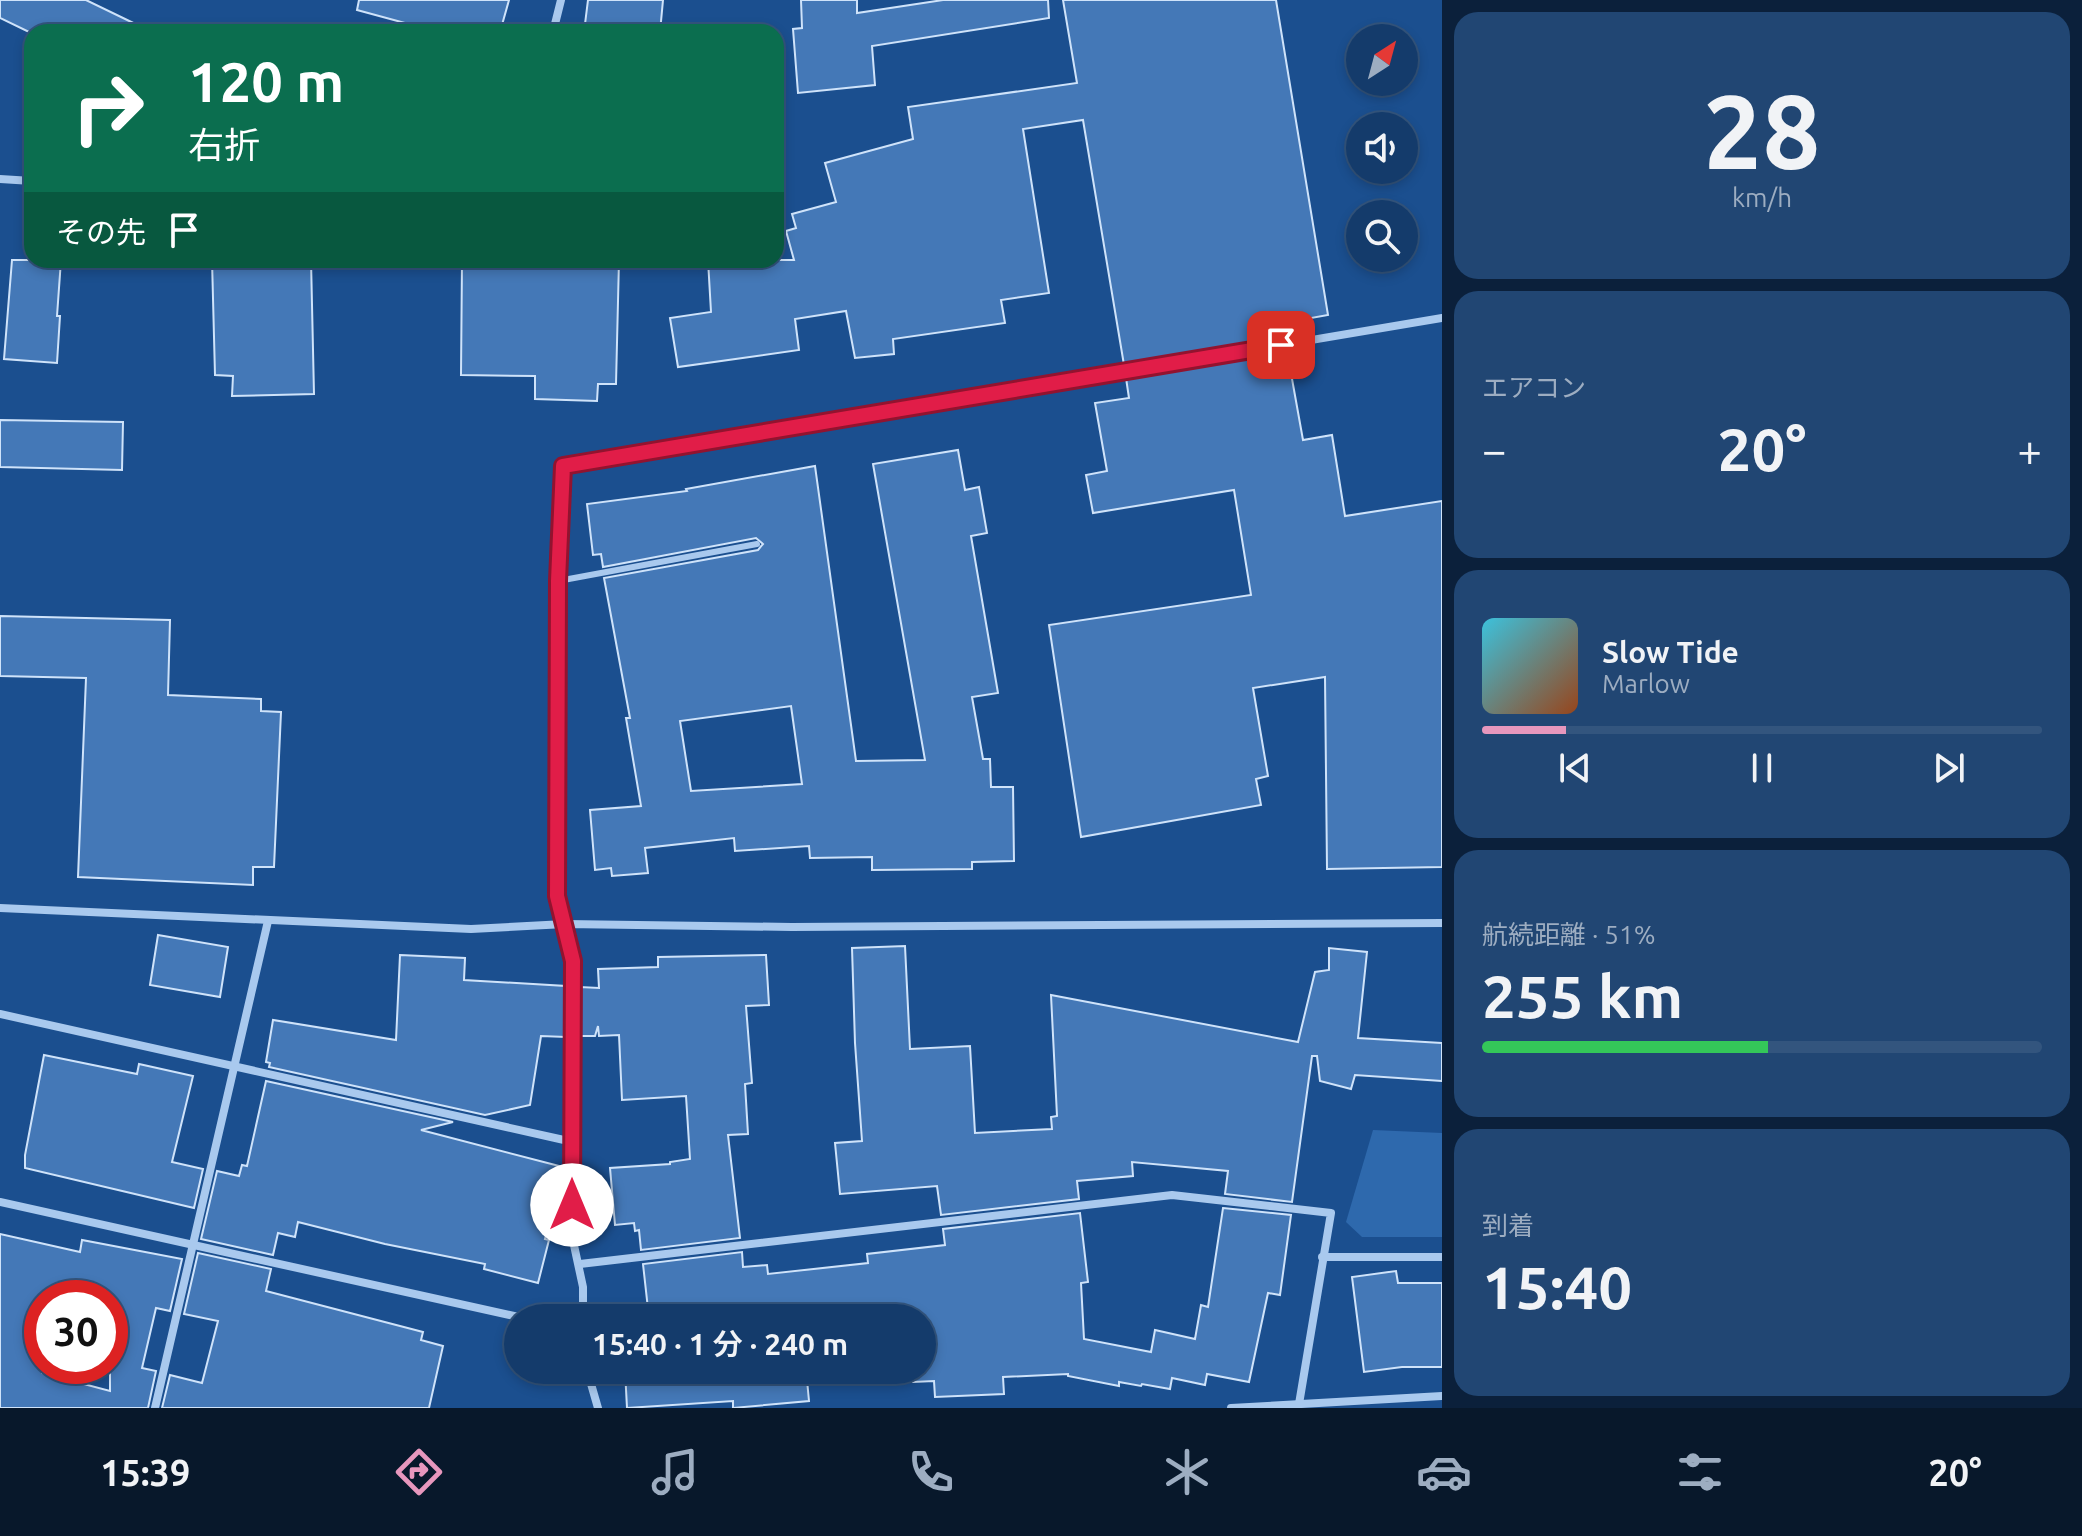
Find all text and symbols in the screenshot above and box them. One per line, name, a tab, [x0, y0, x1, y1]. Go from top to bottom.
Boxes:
north arrow	[1346, 24, 1418, 96]
map controls	[1346, 24, 1418, 272]
text: 120 m	[188, 50, 344, 113]
icon: right	[56, 56, 160, 160]
text: 28	[1703, 72, 1821, 189]
button: sound	[1346, 112, 1418, 184]
text: 右折	[188, 124, 260, 165]
text: km/h	[1732, 183, 1792, 212]
button: search	[1346, 200, 1418, 272]
icon: arrive	[162, 208, 206, 252]
text: その先	[56, 215, 146, 249]
pin	[1247, 311, 1315, 379]
icon: arrive	[1259, 323, 1303, 367]
text: エアコン	[1482, 373, 1586, 402]
text: 20°	[1718, 415, 1806, 482]
text: −	[1482, 425, 1507, 474]
text: +	[2017, 425, 2042, 474]
text: Slow Tide	[1602, 635, 1739, 669]
text: Marlow	[1602, 669, 1690, 698]
icon: previous	[1553, 746, 1597, 790]
icon: pause	[1740, 746, 1784, 790]
icon: next	[1927, 746, 1971, 790]
text: 航続距離 · 51%	[1482, 920, 1656, 949]
text: 255 km	[1482, 962, 1683, 1029]
position arrow	[530, 1163, 614, 1247]
text: 到着	[1482, 1211, 1534, 1240]
text: 15:40	[1482, 1253, 1632, 1320]
speed limit sign: 30	[24, 1280, 128, 1384]
text: 15:40 · 1 分 · 240 m	[592, 1327, 848, 1361]
icon: directions	[391, 1444, 447, 1500]
icon: music	[647, 1444, 703, 1500]
icon: phone	[903, 1444, 959, 1500]
icon: climate	[1159, 1444, 1215, 1500]
icon: car	[1416, 1444, 1472, 1500]
icon: filters	[1672, 1444, 1728, 1500]
text: 15:39	[100, 1452, 190, 1493]
text: 20°	[1928, 1452, 1982, 1493]

